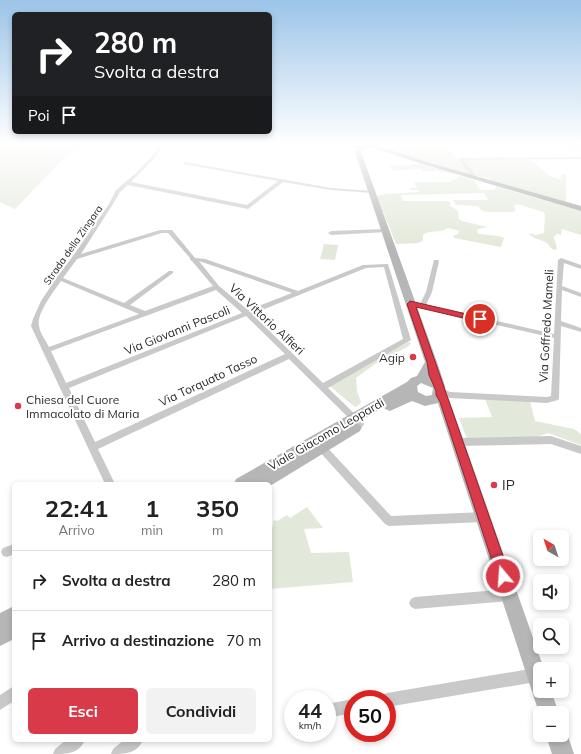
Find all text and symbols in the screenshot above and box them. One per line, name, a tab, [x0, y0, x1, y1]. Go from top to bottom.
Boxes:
text: 280 m	[94, 25, 177, 60]
icon: right	[28, 28, 80, 80]
text: Svolta a destra	[94, 60, 219, 83]
icon: arrive	[58, 104, 80, 126]
text: Poi	[28, 106, 50, 125]
street label: Strada della Zingara	[41, 203, 105, 287]
street label: Via Goffredo Mameli	[536, 269, 556, 383]
street label: Via Vittorio Alfieri	[226, 280, 308, 358]
street label: Via Giovanni Pascoli	[122, 302, 232, 358]
pin	[463, 302, 497, 336]
icon: arrive	[469, 308, 491, 330]
place label: Agip	[379, 350, 405, 365]
street label: Via Torquato Tasso	[156, 351, 260, 409]
marker: Agip	[408, 352, 418, 362]
place label: Chiesa del Cuore Immacolato di Maria	[26, 392, 139, 421]
street label: Viale Giacomo Leopardi	[265, 395, 387, 473]
marker: Chiesa del Cuore Immacolato di Maria	[13, 401, 23, 411]
place label: IP	[502, 476, 515, 494]
marker: IP	[489, 480, 499, 490]
text: 22:41	[45, 493, 108, 523]
text: 1	[145, 493, 159, 523]
text: 350	[196, 493, 239, 523]
text: Arrivo	[58, 522, 95, 538]
text: min	[141, 522, 163, 538]
text: m	[212, 522, 223, 538]
north arrow	[533, 530, 569, 566]
map controls	[533, 530, 569, 742]
position arrow	[482, 555, 524, 597]
icon: right	[28, 570, 50, 592]
text: Svolta a destra	[62, 571, 171, 590]
text: 280 m	[212, 571, 256, 590]
button: sound	[533, 574, 569, 610]
button: search	[533, 618, 569, 654]
icon: arrive	[28, 630, 50, 652]
text: Arrivo a destinazione	[62, 631, 214, 650]
text: 70 m	[226, 631, 261, 650]
button: +	[533, 662, 569, 698]
button: Esci	[28, 688, 138, 734]
button: Condividi	[146, 688, 256, 734]
speed limit sign: 50	[344, 690, 396, 742]
text: 44	[298, 698, 322, 723]
button: −	[533, 706, 569, 742]
text: km/h	[299, 719, 321, 732]

